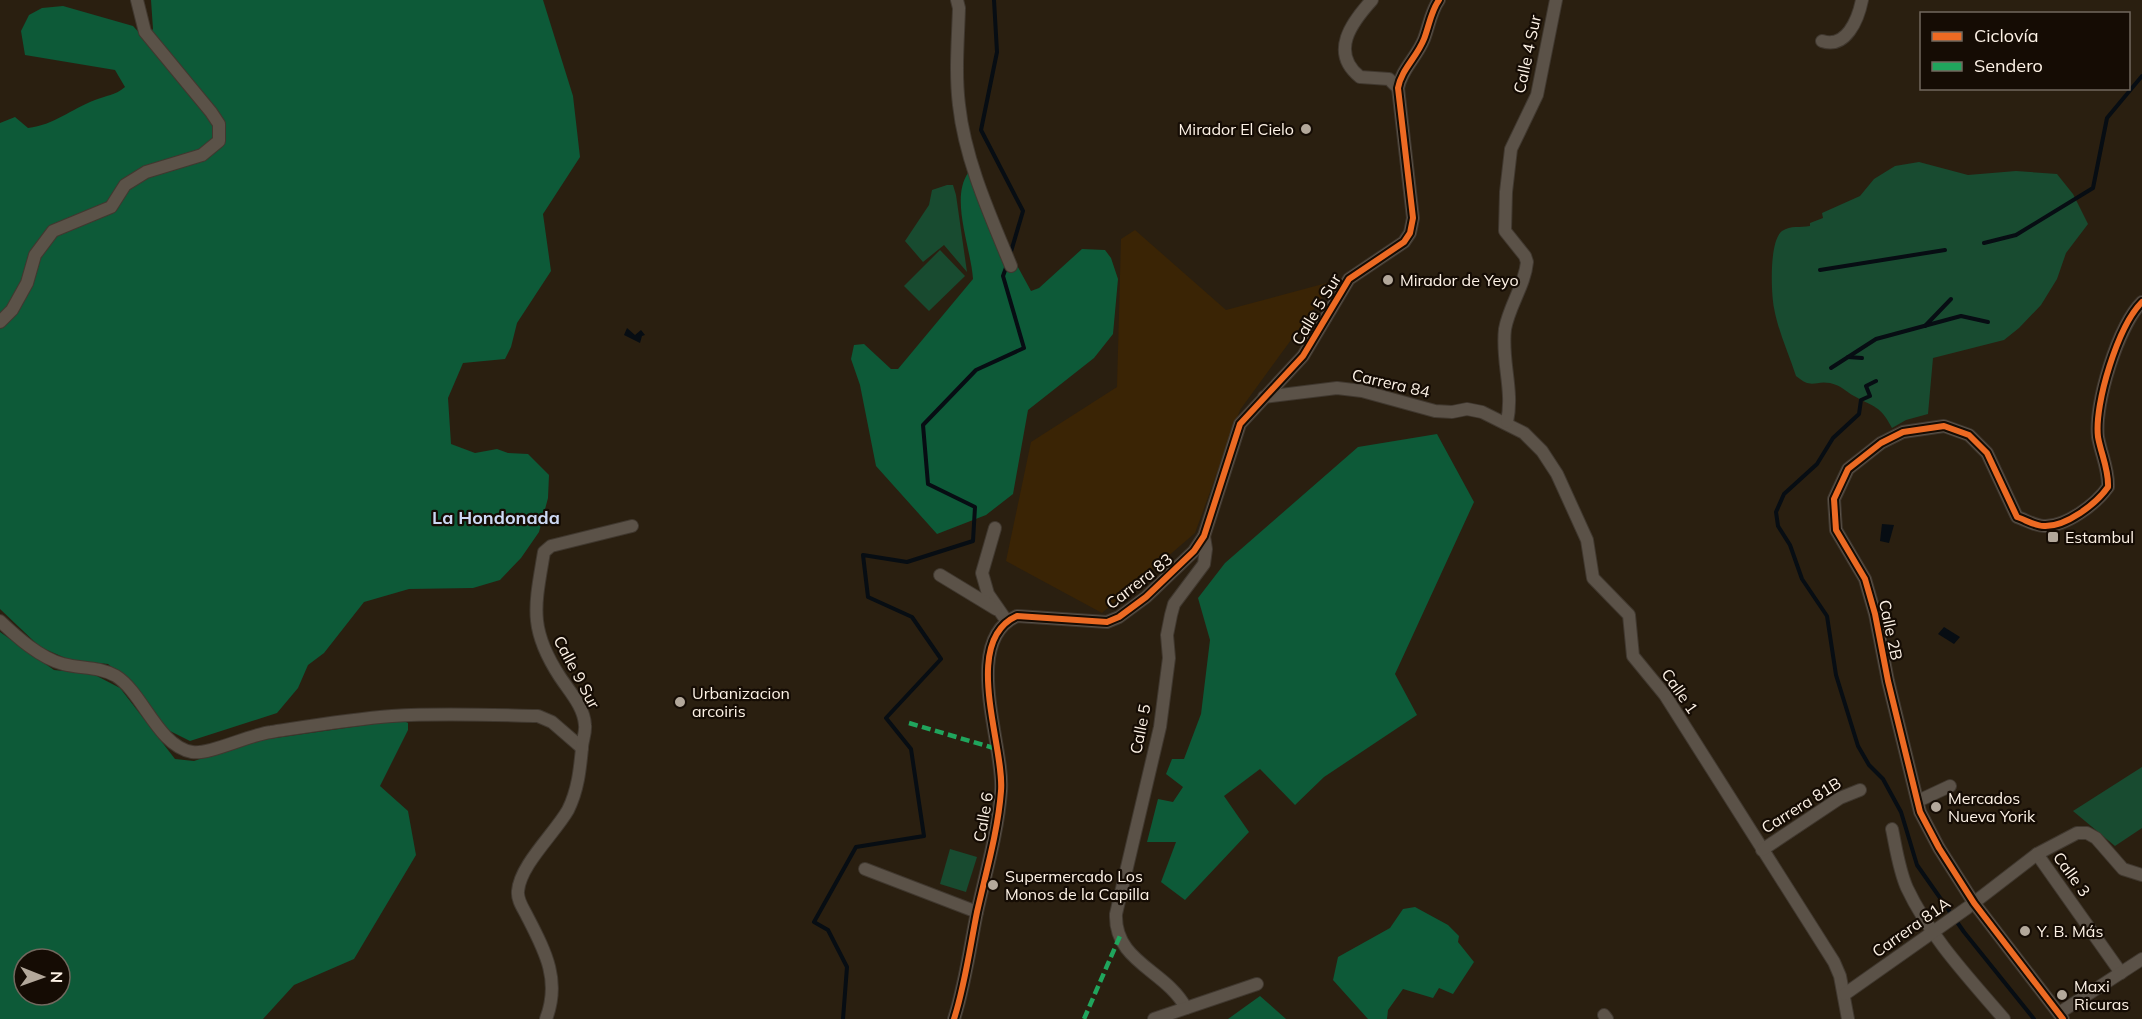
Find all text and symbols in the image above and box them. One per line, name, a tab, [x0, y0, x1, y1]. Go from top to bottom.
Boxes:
legend	[1920, 12, 2130, 90]
street label: Calle 4 Sur	[1509, 13, 1545, 95]
text: Ciclovía	[1974, 24, 2039, 47]
text: Sendero	[1974, 54, 2043, 77]
place label: Mirador El Cielo	[1179, 119, 1294, 139]
marker: Mirador El Cielo	[1299, 122, 1313, 136]
street label: Calle 5 Sur	[1287, 270, 1345, 348]
place label: Mirador de Yeyo	[1400, 270, 1519, 290]
marker: Mirador de Yeyo	[1381, 273, 1395, 287]
street label: Carrera 84	[1350, 364, 1432, 402]
district label: La Hondonada	[432, 506, 560, 529]
place label: Estambul	[2065, 527, 2134, 547]
marker: Estambul	[2046, 530, 2060, 544]
street label: Carrera 83	[1102, 549, 1176, 613]
street label: Calle 2B	[1875, 598, 1907, 662]
street label: Calle 9 Sur	[549, 632, 605, 712]
street label: Calle 1	[1657, 665, 1703, 717]
place label: Urbanizacion arcoiris	[692, 683, 790, 721]
marker: Urbanizacion arcoiris	[673, 695, 687, 709]
street label: Calle 5	[1125, 702, 1155, 756]
street label: Carrera 81B	[1757, 773, 1845, 837]
place label: Mercados Nueva Yorik	[1948, 788, 2036, 826]
street label: Calle 6	[969, 790, 997, 844]
marker: Mercados Nueva Yorik	[1929, 800, 1943, 814]
street label: Calle 3	[2049, 848, 2095, 900]
place label: Supermercado Los Monos de la Capilla	[1005, 866, 1149, 904]
marker: Supermercado Los Monos de la Capilla	[986, 878, 1000, 892]
street label: Carrera 81A	[1868, 893, 1954, 961]
place label: Y. B. Más	[2036, 921, 2103, 941]
marker: Y. B. Más	[2018, 924, 2032, 938]
north arrow	[12, 947, 72, 1007]
text: N	[47, 971, 67, 983]
place label: Maxi Ricuras	[2074, 976, 2129, 1014]
marker: Maxi Ricuras	[2055, 988, 2069, 1002]

